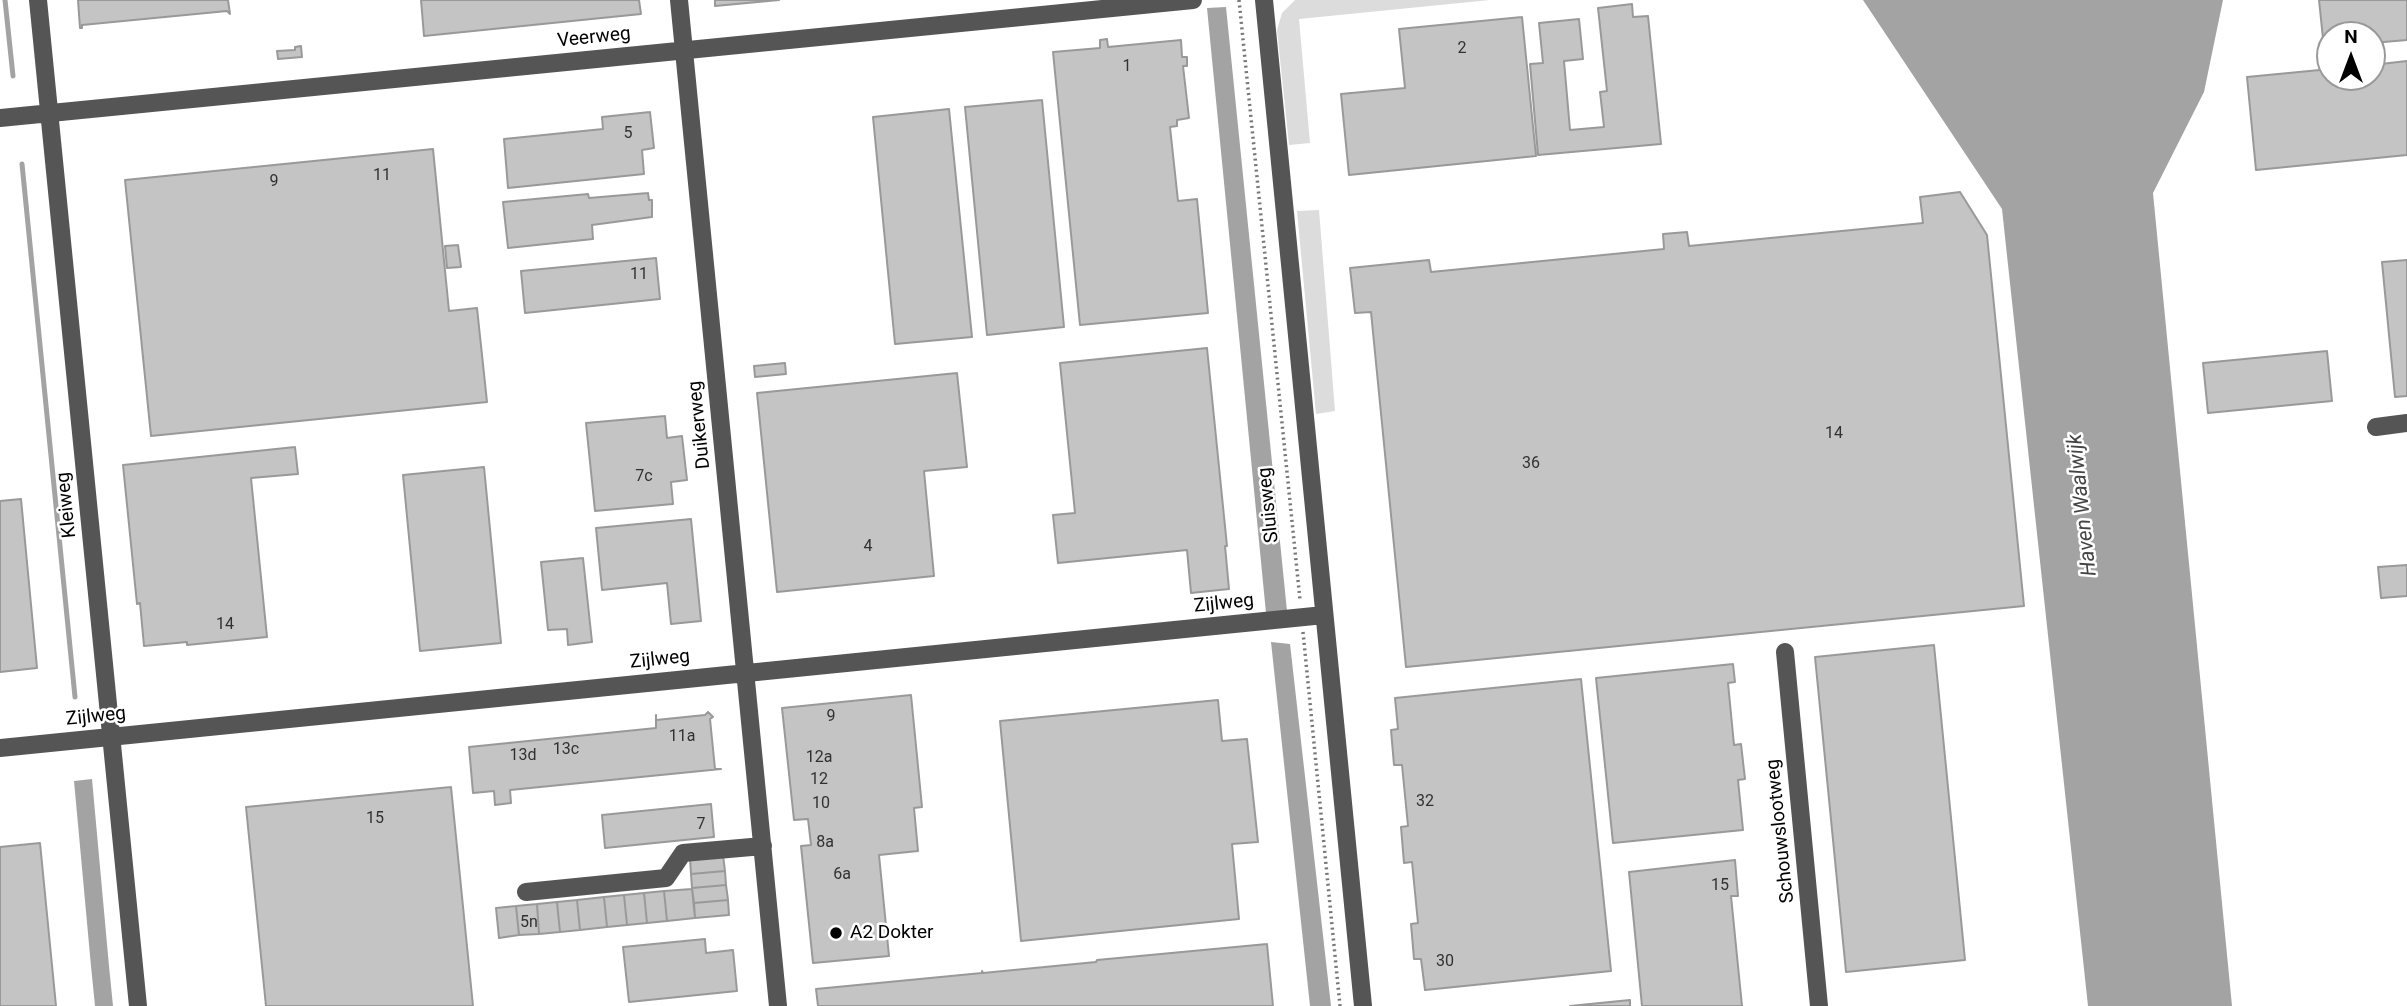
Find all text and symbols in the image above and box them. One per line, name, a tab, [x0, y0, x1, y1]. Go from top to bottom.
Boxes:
north arrow	[2316, 21, 2386, 91]
street label: Veerweg	[556, 23, 632, 53]
text: N	[2344, 25, 2358, 48]
house number: 2	[1458, 39, 1466, 59]
house number: 1	[1123, 57, 1131, 77]
house number: 5	[624, 124, 632, 144]
house number: 11	[373, 166, 391, 186]
house number: 9	[270, 172, 278, 192]
house number: 11	[630, 265, 648, 285]
street label: Duikerweg	[684, 380, 716, 470]
house number: 14	[1825, 424, 1843, 444]
water label: Haven Waalwijk	[2063, 433, 2103, 577]
house number: 36	[1522, 454, 1540, 474]
street label: Sluisweg	[1254, 466, 1284, 544]
house number: 7c	[635, 467, 653, 487]
street label: Kleiweg	[52, 471, 82, 539]
house number: 4	[864, 537, 872, 557]
street label: Zijlweg	[1193, 590, 1255, 618]
house number: 14	[216, 615, 234, 635]
street label: Zijlweg	[629, 646, 691, 674]
street label: Zijlweg	[65, 703, 127, 731]
house number: 9	[827, 707, 835, 727]
house number: 11a	[669, 727, 695, 747]
house number: 13c	[553, 740, 579, 760]
house number: 13d	[509, 746, 537, 766]
house number: 12a	[806, 748, 832, 768]
street label: Schouwslootweg	[1762, 758, 1800, 904]
house number: 12	[810, 770, 828, 790]
house number: 32	[1416, 792, 1434, 812]
house number: 10	[812, 794, 830, 814]
house number: 15	[366, 809, 384, 829]
house number: 7	[697, 815, 705, 835]
house number: 8a	[816, 833, 834, 853]
house number: 6a	[833, 865, 851, 885]
house number: 15	[1711, 876, 1729, 896]
house number: 5n	[520, 913, 538, 933]
place label: A2 Dokter	[850, 922, 933, 944]
marker: A2 Dokter	[828, 925, 844, 941]
house number: 30	[1436, 952, 1454, 972]

